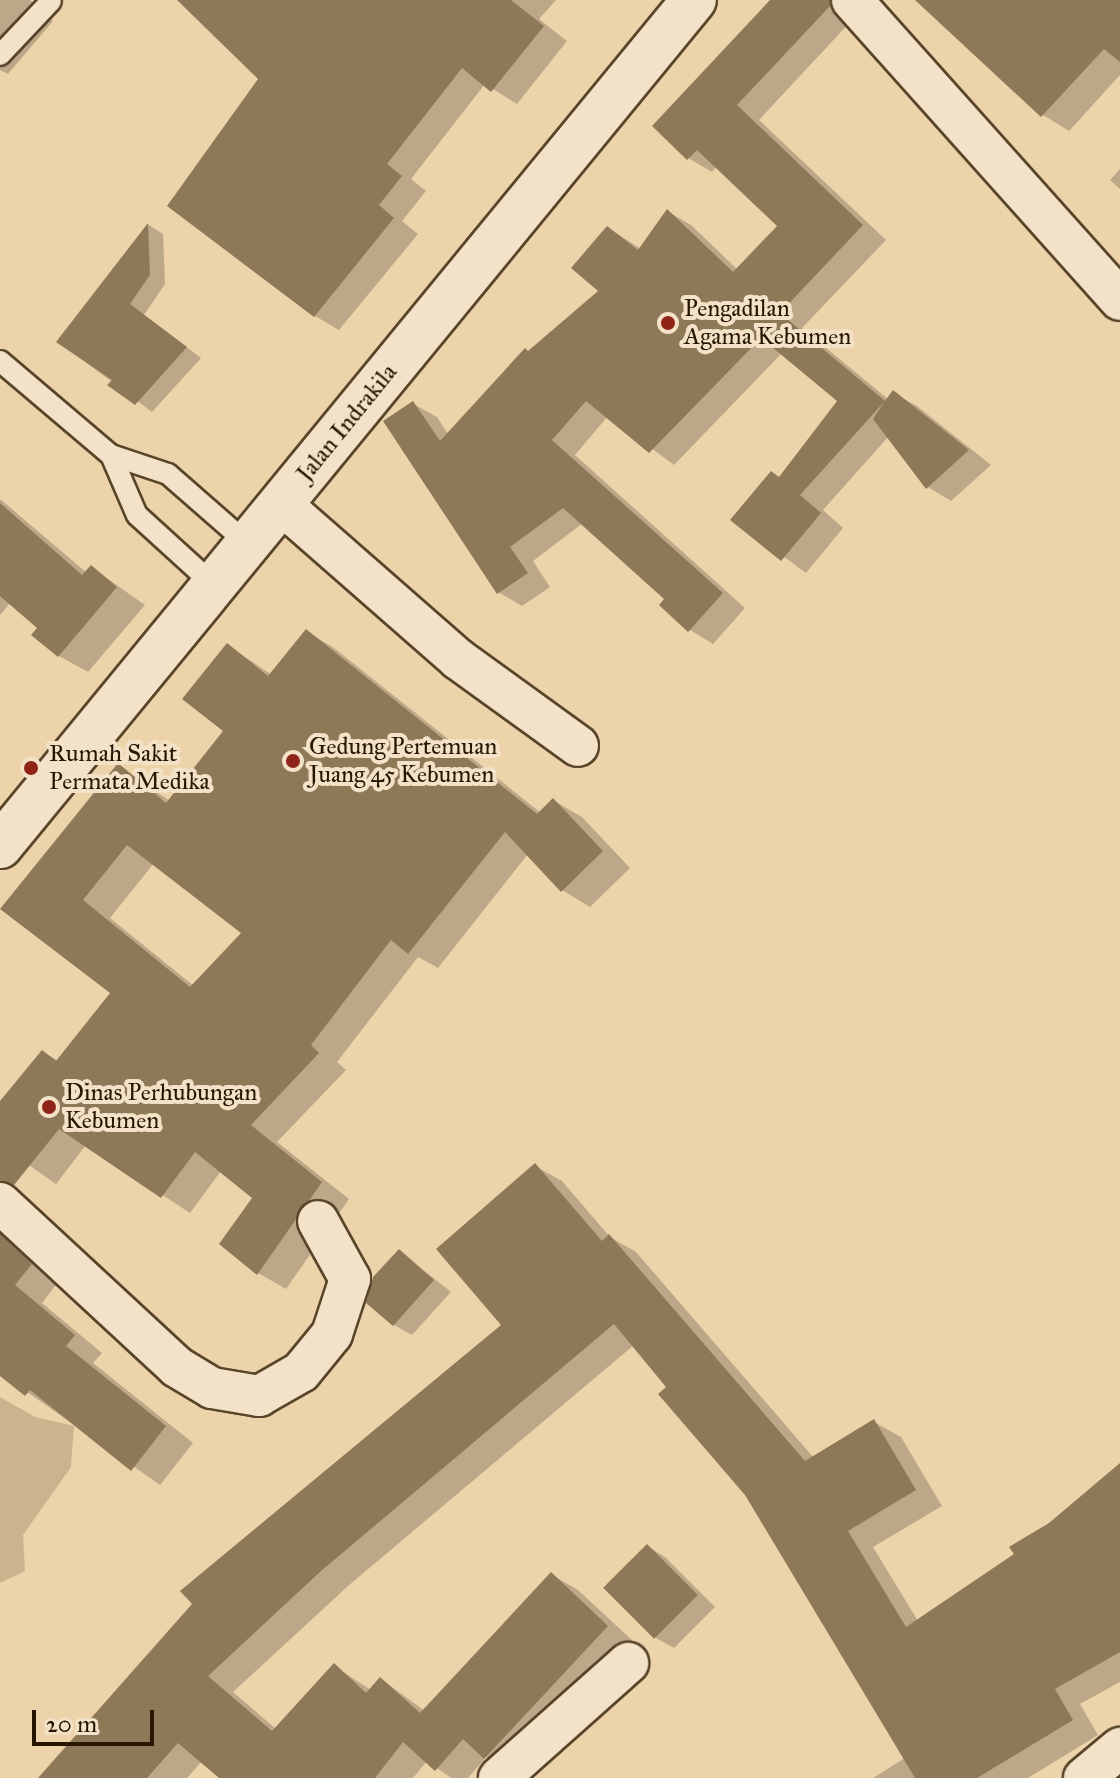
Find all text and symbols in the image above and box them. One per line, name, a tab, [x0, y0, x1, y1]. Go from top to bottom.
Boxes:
place label: Pengadilan Agama Kebumen	[684, 295, 851, 351]
marker: Pengadilan Agama Kebumen	[659, 314, 677, 332]
street label: Jalan Indrakila	[291, 358, 403, 488]
place label: Gedung Pertemuan Juang 45 Kebumen	[309, 733, 497, 789]
place label: Rumah Sakit Permata Medika	[49, 740, 210, 796]
marker: Gedung Pertemuan Juang 45 Kebumen	[284, 752, 302, 770]
marker: Rumah Sakit Permata Medika	[20, 757, 42, 779]
place label: Dinas Perhubungan Kebumen	[65, 1079, 257, 1135]
marker: Dinas Perhubungan Kebumen	[40, 1098, 58, 1116]
scale bar	[36, 1694, 158, 1744]
text: 20 m	[46, 1709, 97, 1739]

